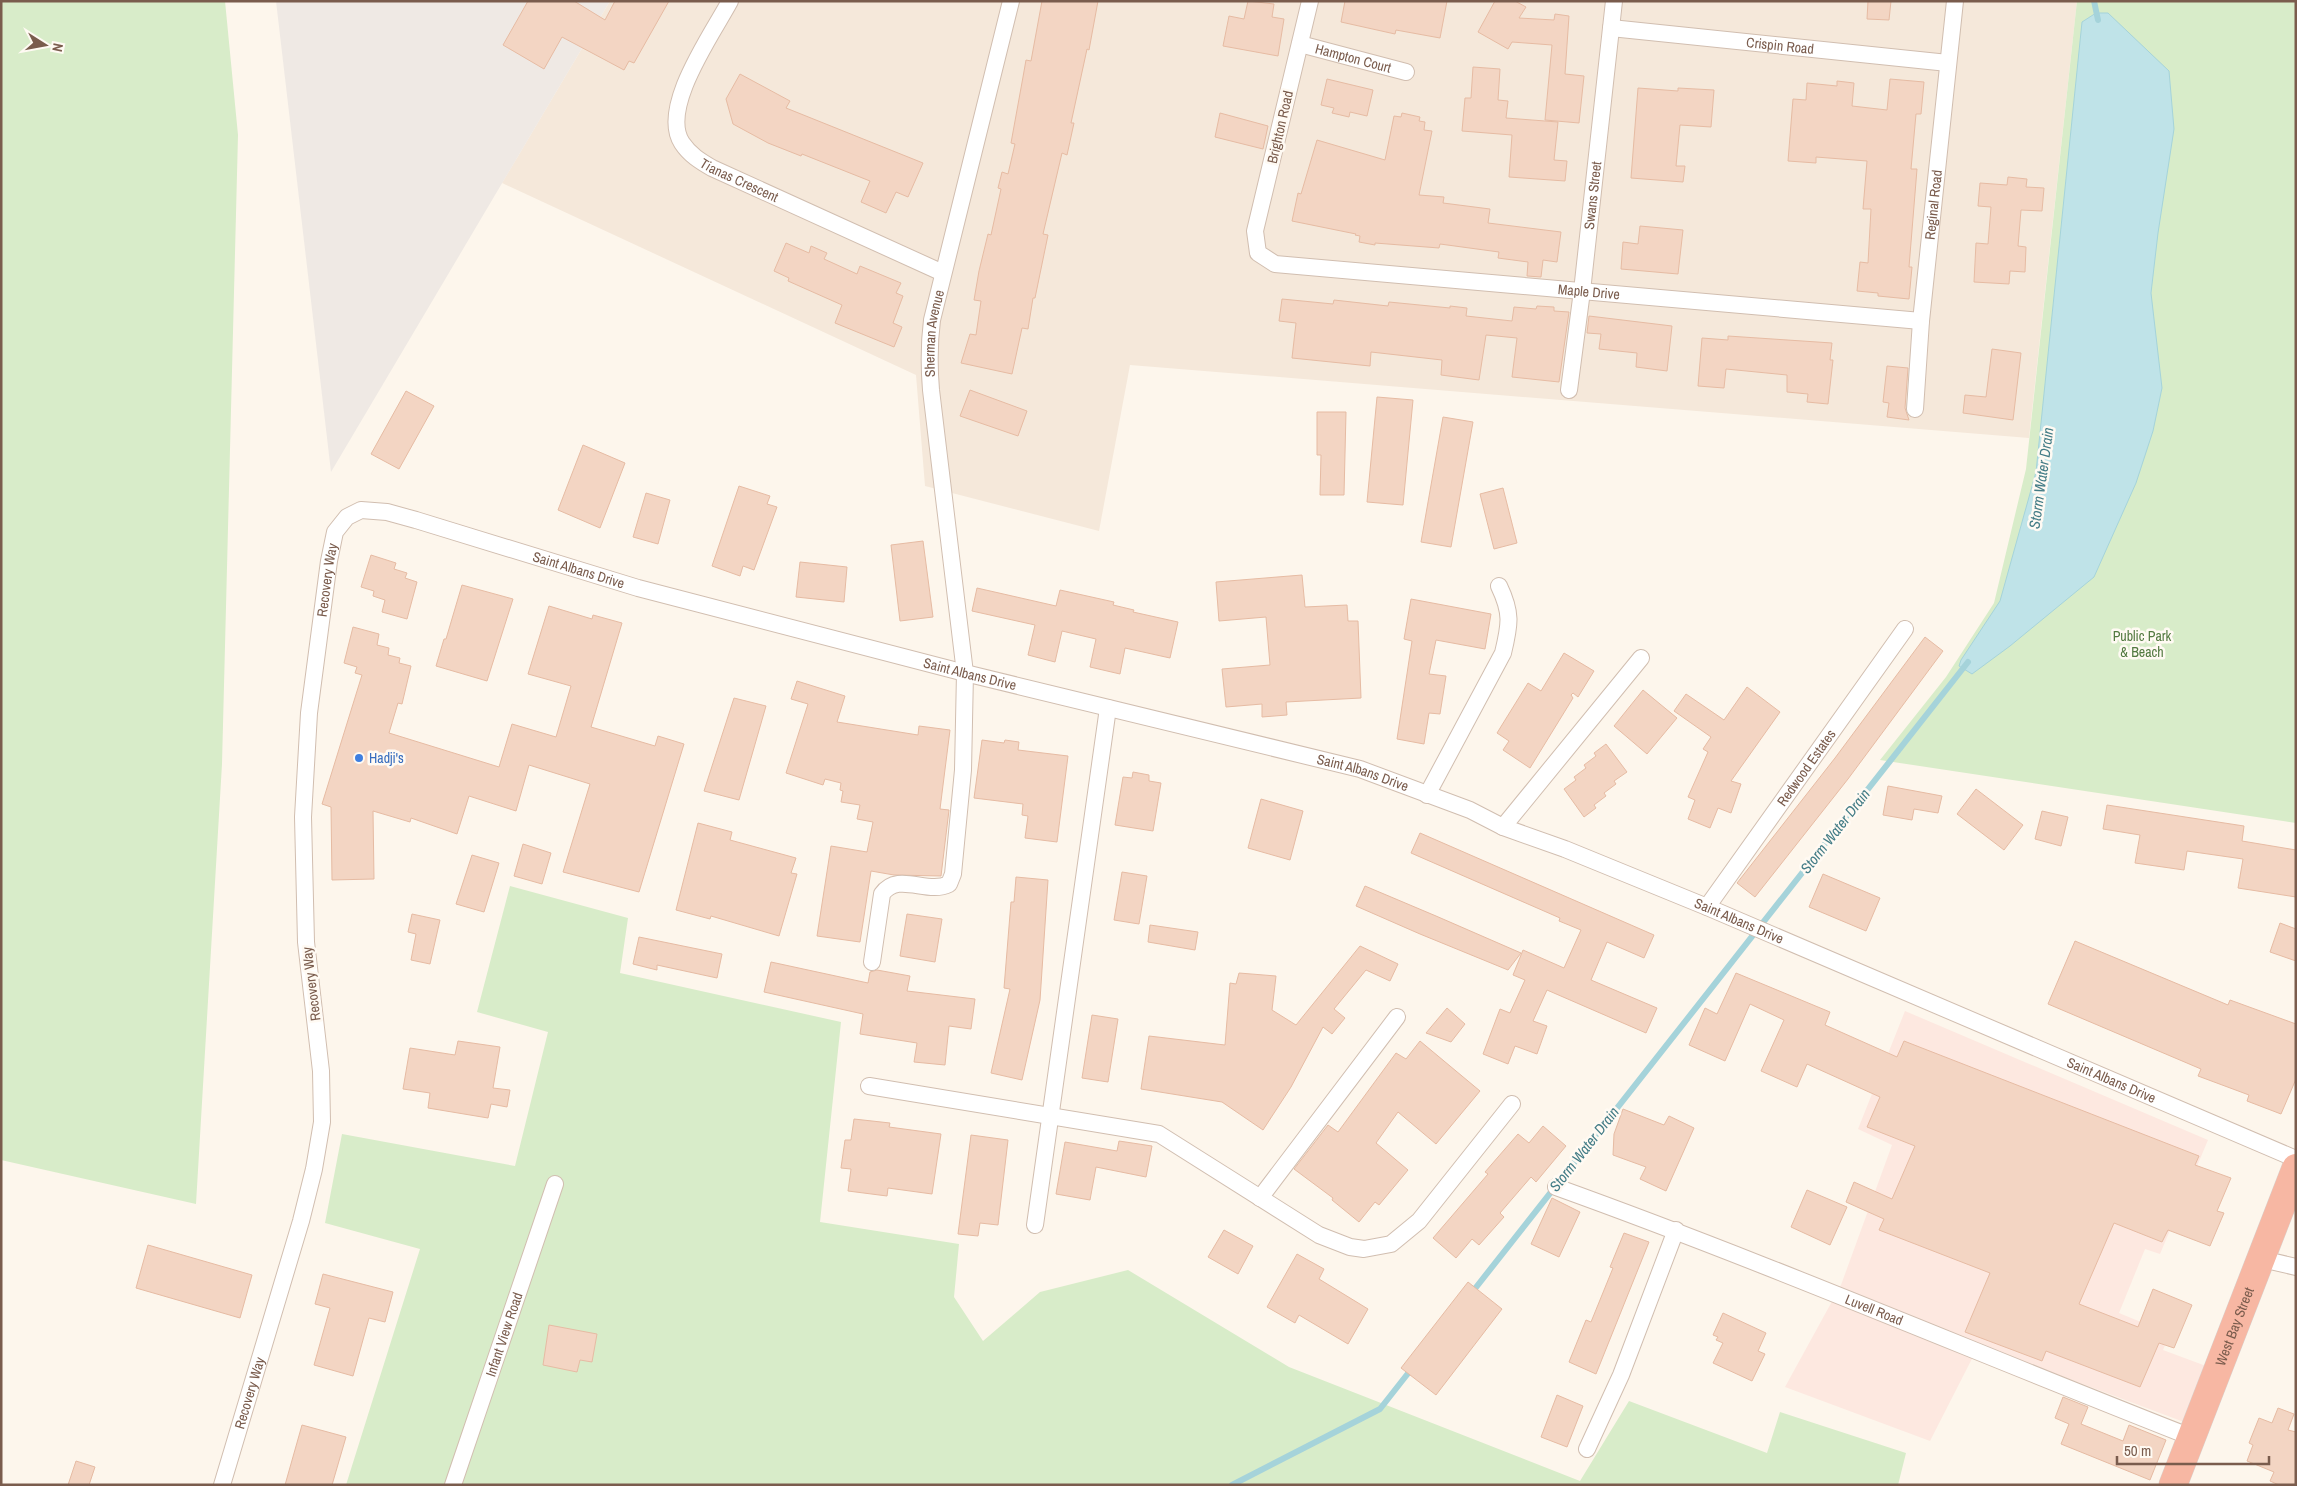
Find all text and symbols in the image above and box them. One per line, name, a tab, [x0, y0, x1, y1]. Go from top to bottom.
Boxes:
north arrow	[20, 20, 70, 70]
street label: Crispin Road	[1745, 33, 1815, 58]
street label: Hampton Court	[1313, 39, 1393, 77]
text: N	[48, 42, 67, 53]
street label: Brighton Road	[1263, 89, 1297, 165]
street label: Tianas Crescent	[697, 154, 781, 206]
street label: Swans Street	[1580, 160, 1605, 230]
street label: Reginal Road	[1921, 169, 1946, 241]
street label: Maple Drive	[1557, 280, 1620, 303]
street label: Sherman Avenue	[921, 288, 948, 377]
water label: Storm Water Drain	[2023, 426, 2059, 530]
street label: Recovery Way	[313, 541, 341, 618]
street label: Saint Albans Drive	[530, 547, 627, 592]
park label: Public Park & Beach	[2113, 627, 2172, 661]
street label: Saint Albans Drive	[922, 654, 1018, 694]
street label: Redwood Estates	[1773, 726, 1840, 810]
place label: Hadji's	[369, 749, 404, 767]
street label: Saint Albans Drive	[1315, 750, 1411, 795]
marker: Hadji's	[353, 752, 365, 764]
water label: Storm Water Drain	[1795, 784, 1875, 878]
street label: Saint Albans Drive	[1692, 894, 1786, 948]
street label: Recovery Way	[298, 946, 324, 1022]
street label: Saint Albans Drive	[2064, 1053, 2159, 1107]
water label: Storm Water Drain	[1544, 1102, 1624, 1196]
street label: West Bay Street	[2211, 1285, 2258, 1368]
street label: Infant View Road	[481, 1290, 527, 1379]
street label: Luvell Road	[1843, 1290, 1906, 1329]
street label: Recovery Way	[230, 1355, 269, 1431]
scale bar	[2117, 1434, 2270, 1466]
text: 50 m	[2124, 1440, 2151, 1461]

